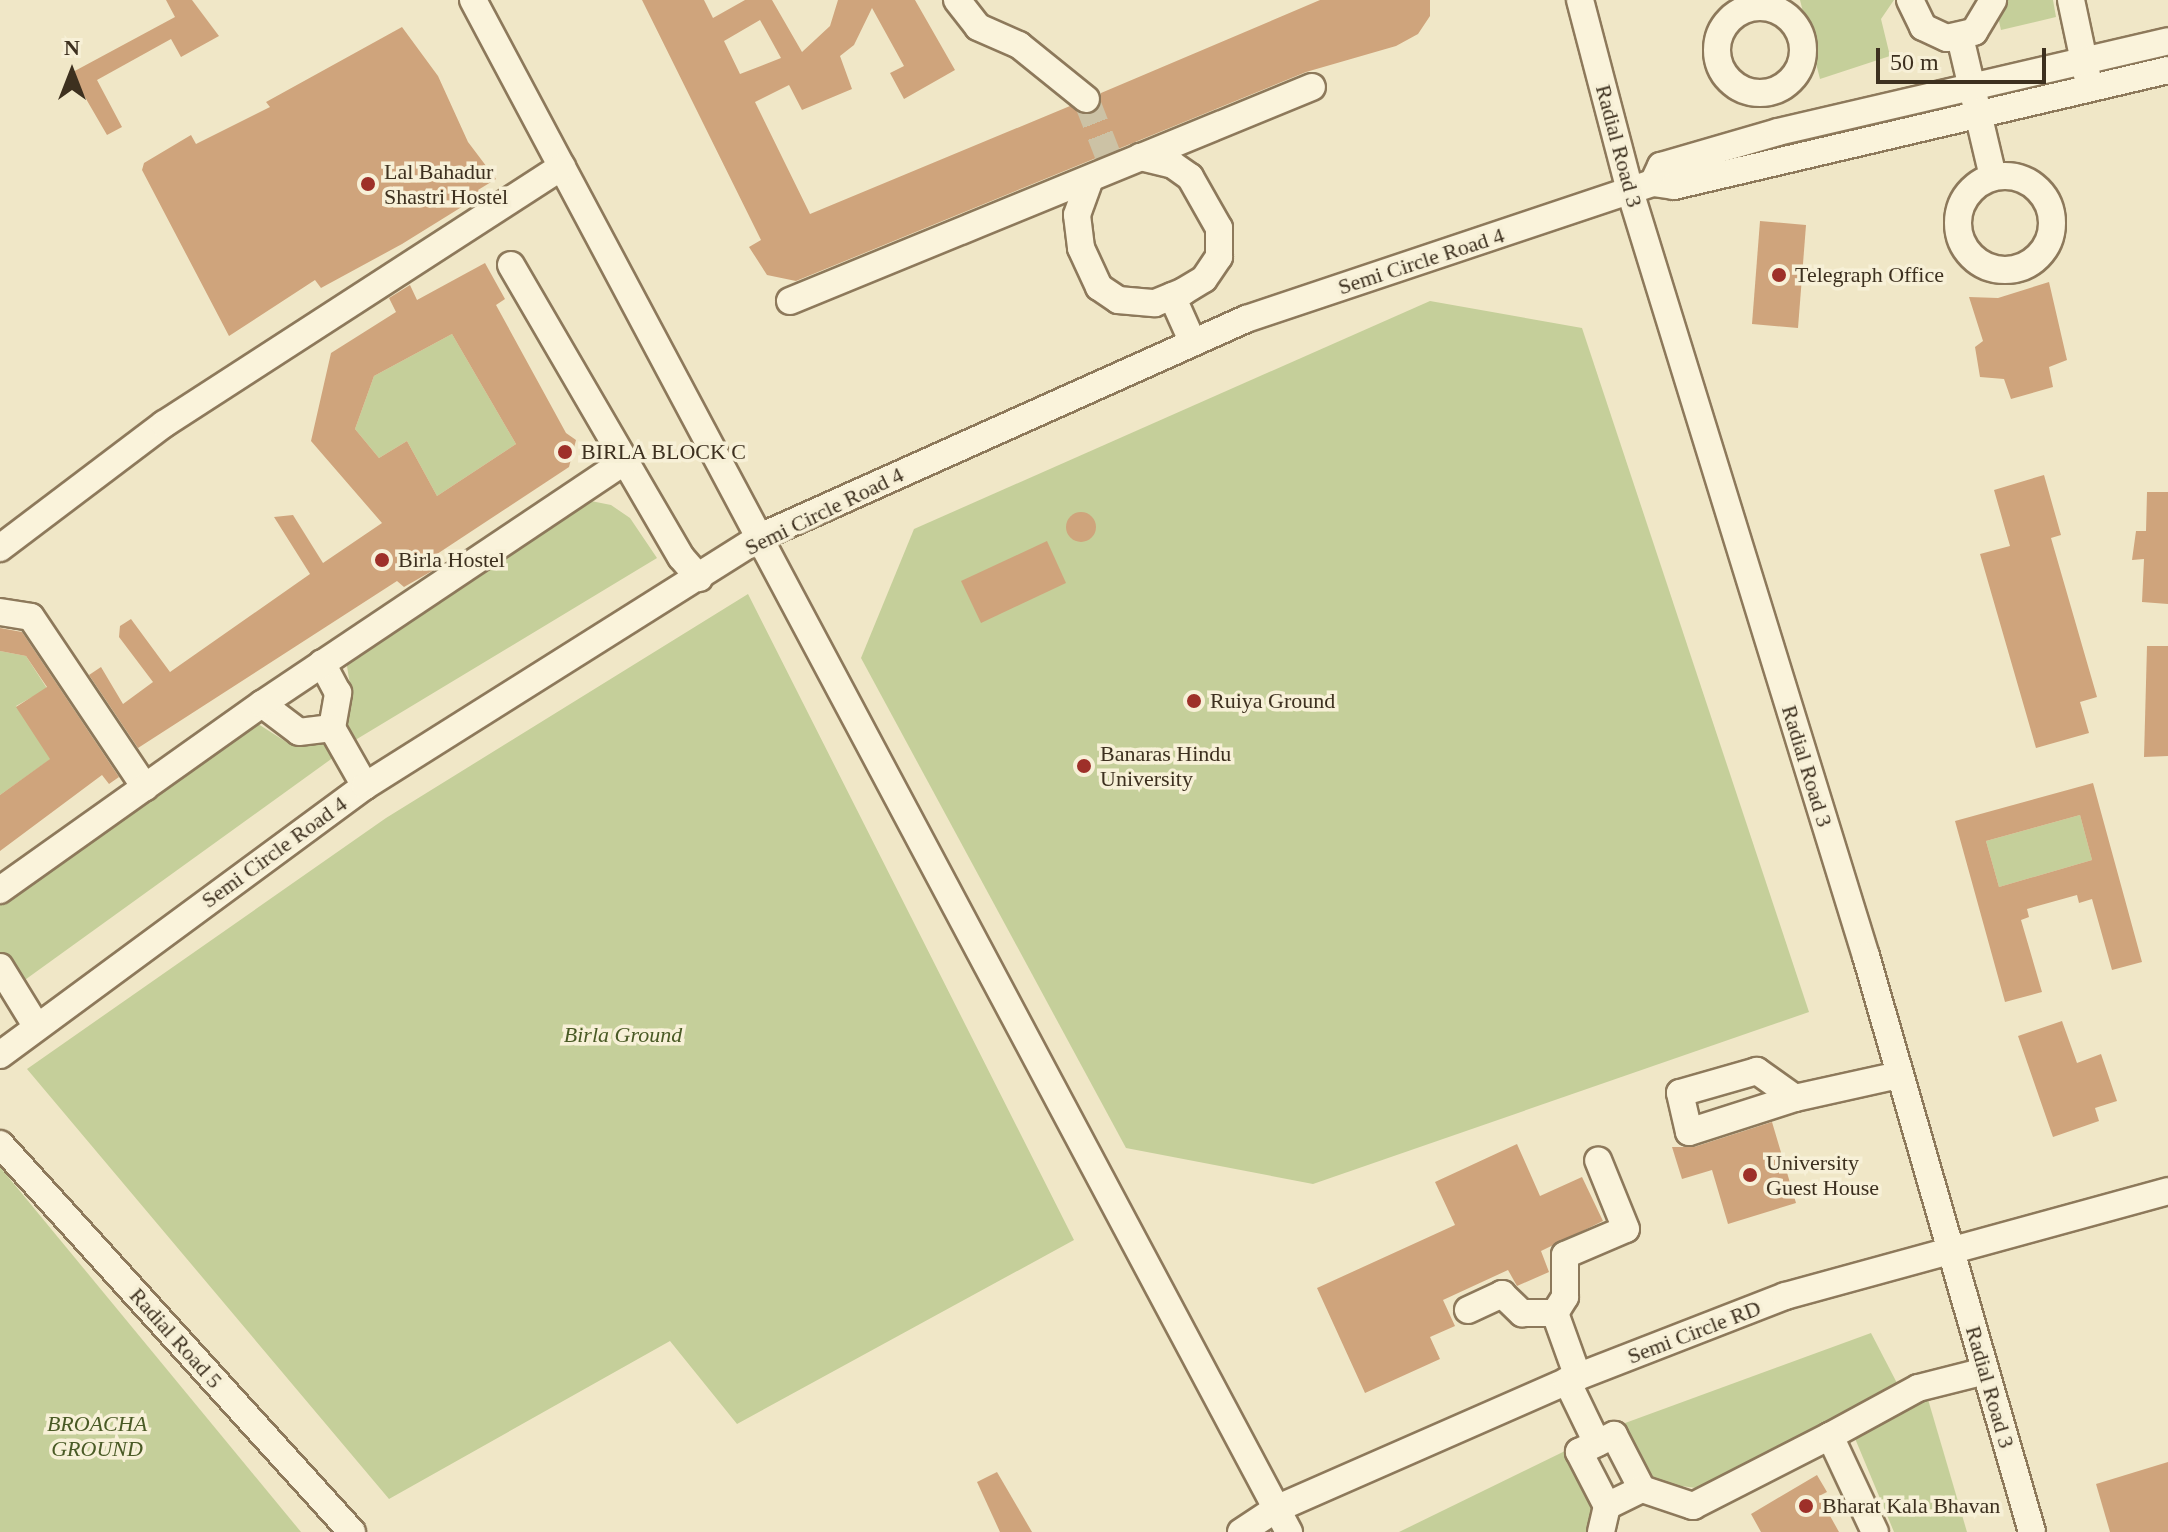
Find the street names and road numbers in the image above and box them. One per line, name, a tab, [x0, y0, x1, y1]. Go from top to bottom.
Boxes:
street label: Radial Road 3	[1590, 82, 1648, 210]
street label: Semi Circle Road 4	[1335, 222, 1507, 300]
street label: Semi Circle Road 4	[741, 461, 907, 561]
street label: Radial Road 3	[1776, 702, 1838, 830]
street label: Semi Circle Road 4	[196, 791, 352, 913]
street label: Radial Road 5	[124, 1282, 228, 1394]
street label: Semi Circle RD	[1624, 1294, 1764, 1370]
street label: Radial Road 3	[1960, 1323, 2020, 1451]

